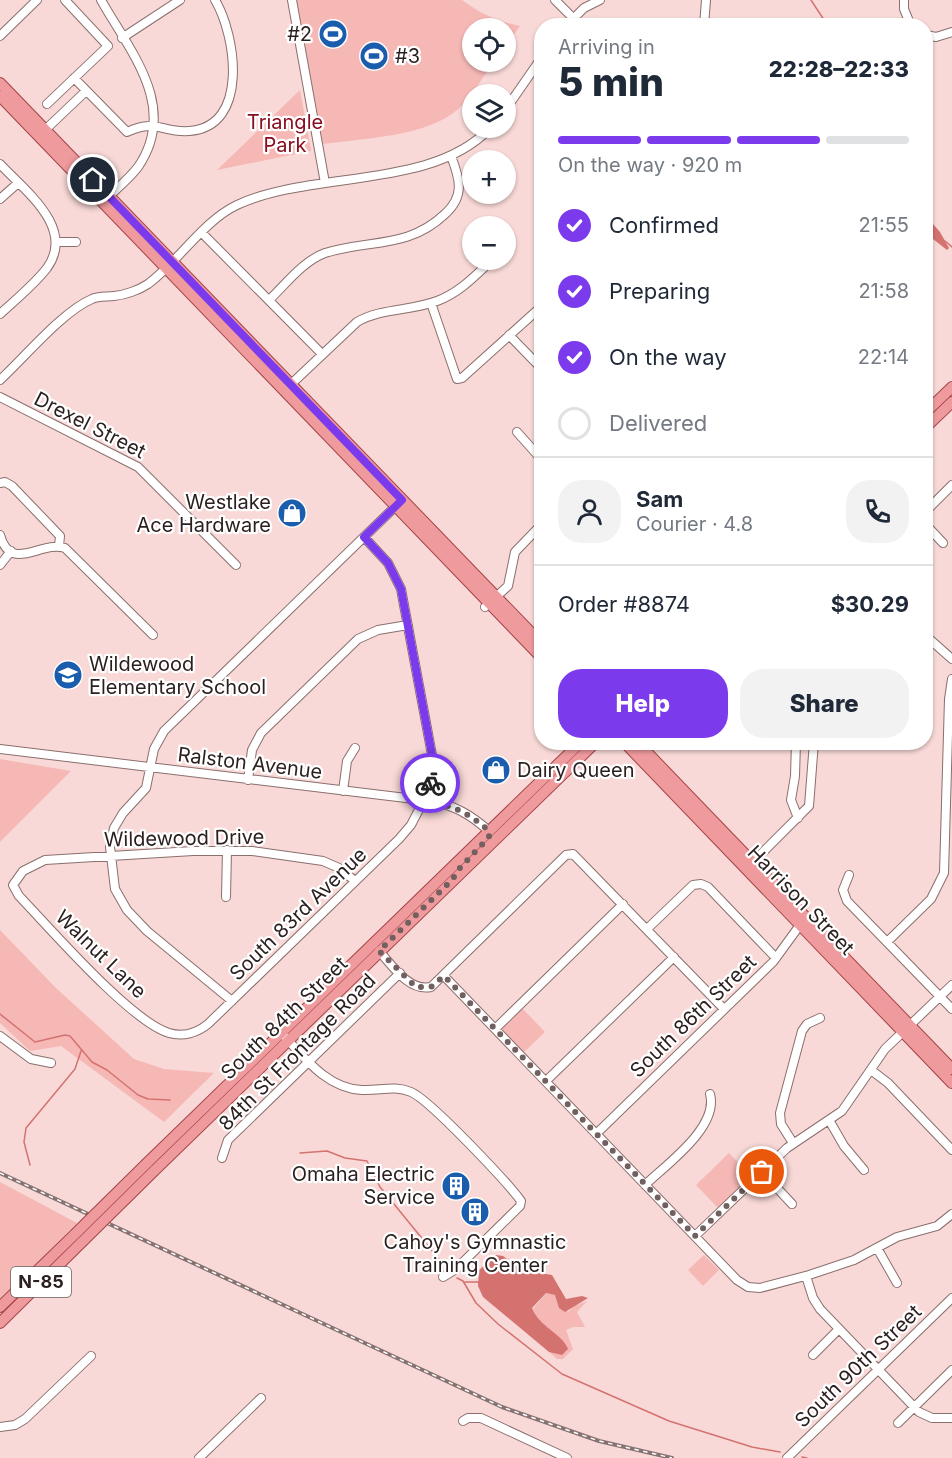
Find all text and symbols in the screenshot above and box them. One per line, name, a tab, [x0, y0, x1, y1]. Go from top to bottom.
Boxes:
sports icon: #2	[317, 18, 349, 50]
map controls	[462, 18, 516, 270]
button: locate	[462, 18, 516, 72]
place label: #2	[287, 22, 312, 46]
text: Arriving in	[558, 35, 655, 59]
sports icon: #3	[358, 40, 390, 72]
place label: #3	[395, 44, 420, 68]
text: 22:28–22:33	[769, 56, 909, 82]
text: 5 min	[558, 58, 664, 105]
button: layers	[462, 84, 516, 138]
park label: Triangle Park	[247, 110, 323, 157]
button: +	[462, 150, 516, 204]
text: On the way · 920 m	[558, 153, 742, 177]
pin	[67, 154, 118, 205]
icon: home	[76, 163, 109, 196]
icon: check	[558, 209, 591, 242]
text: Confirmed	[609, 212, 719, 238]
text: 21:55	[859, 213, 909, 237]
button: −	[462, 216, 516, 270]
icon: check	[558, 275, 591, 308]
text: Preparing	[609, 278, 710, 304]
text: 21:58	[858, 279, 909, 303]
icon: check	[558, 341, 591, 374]
text: On the way	[609, 344, 727, 370]
text: 22:14	[858, 345, 909, 369]
street label: Drexel Street	[30, 387, 150, 464]
text: Delivered	[609, 410, 707, 436]
button: person	[558, 480, 621, 543]
button: phone	[846, 480, 909, 543]
text: Sam	[636, 486, 683, 512]
place label: Westlake Ace Hardware	[136, 490, 271, 537]
shop icon: Westlake Ace Hardware	[276, 497, 308, 529]
text: Courier · 4.8	[636, 512, 753, 536]
text: Order #8874	[558, 591, 690, 617]
text: $30.29	[831, 591, 909, 617]
place label: Wildewood Elementary School	[89, 652, 266, 699]
school or university icon: Wildewood Elementary School	[52, 659, 84, 691]
button: Help	[558, 669, 728, 738]
button: Share	[740, 669, 909, 738]
street label: Ralston Avenue	[176, 742, 324, 784]
courier	[400, 753, 460, 813]
shop icon: Dairy Queen	[480, 754, 512, 786]
place label: Dairy Queen	[517, 758, 634, 782]
icon: bike	[414, 767, 447, 800]
street label: Wildewood Drive	[104, 825, 264, 851]
street label: Harrison Street	[743, 840, 860, 960]
street label: South 83rd Avenue	[225, 843, 371, 985]
street label: Walnut Lane	[51, 905, 151, 1003]
street label: South 86th Street	[625, 949, 761, 1082]
street label: South 84th Street	[216, 951, 352, 1084]
street label: 84th St Frontage Road	[213, 968, 381, 1136]
pin	[736, 1146, 787, 1197]
icon: bag	[745, 1155, 778, 1188]
place label: Omaha Electric Service	[292, 1162, 435, 1209]
building icon: Omaha Electric Service	[440, 1170, 472, 1202]
building icon: Cahoy's Gymnastic Training Center	[459, 1196, 491, 1228]
place label: Cahoy's Gymnastic Training Center	[384, 1230, 566, 1277]
road number: N-85	[11, 1267, 71, 1297]
street label: South 90th Street	[790, 1299, 927, 1432]

